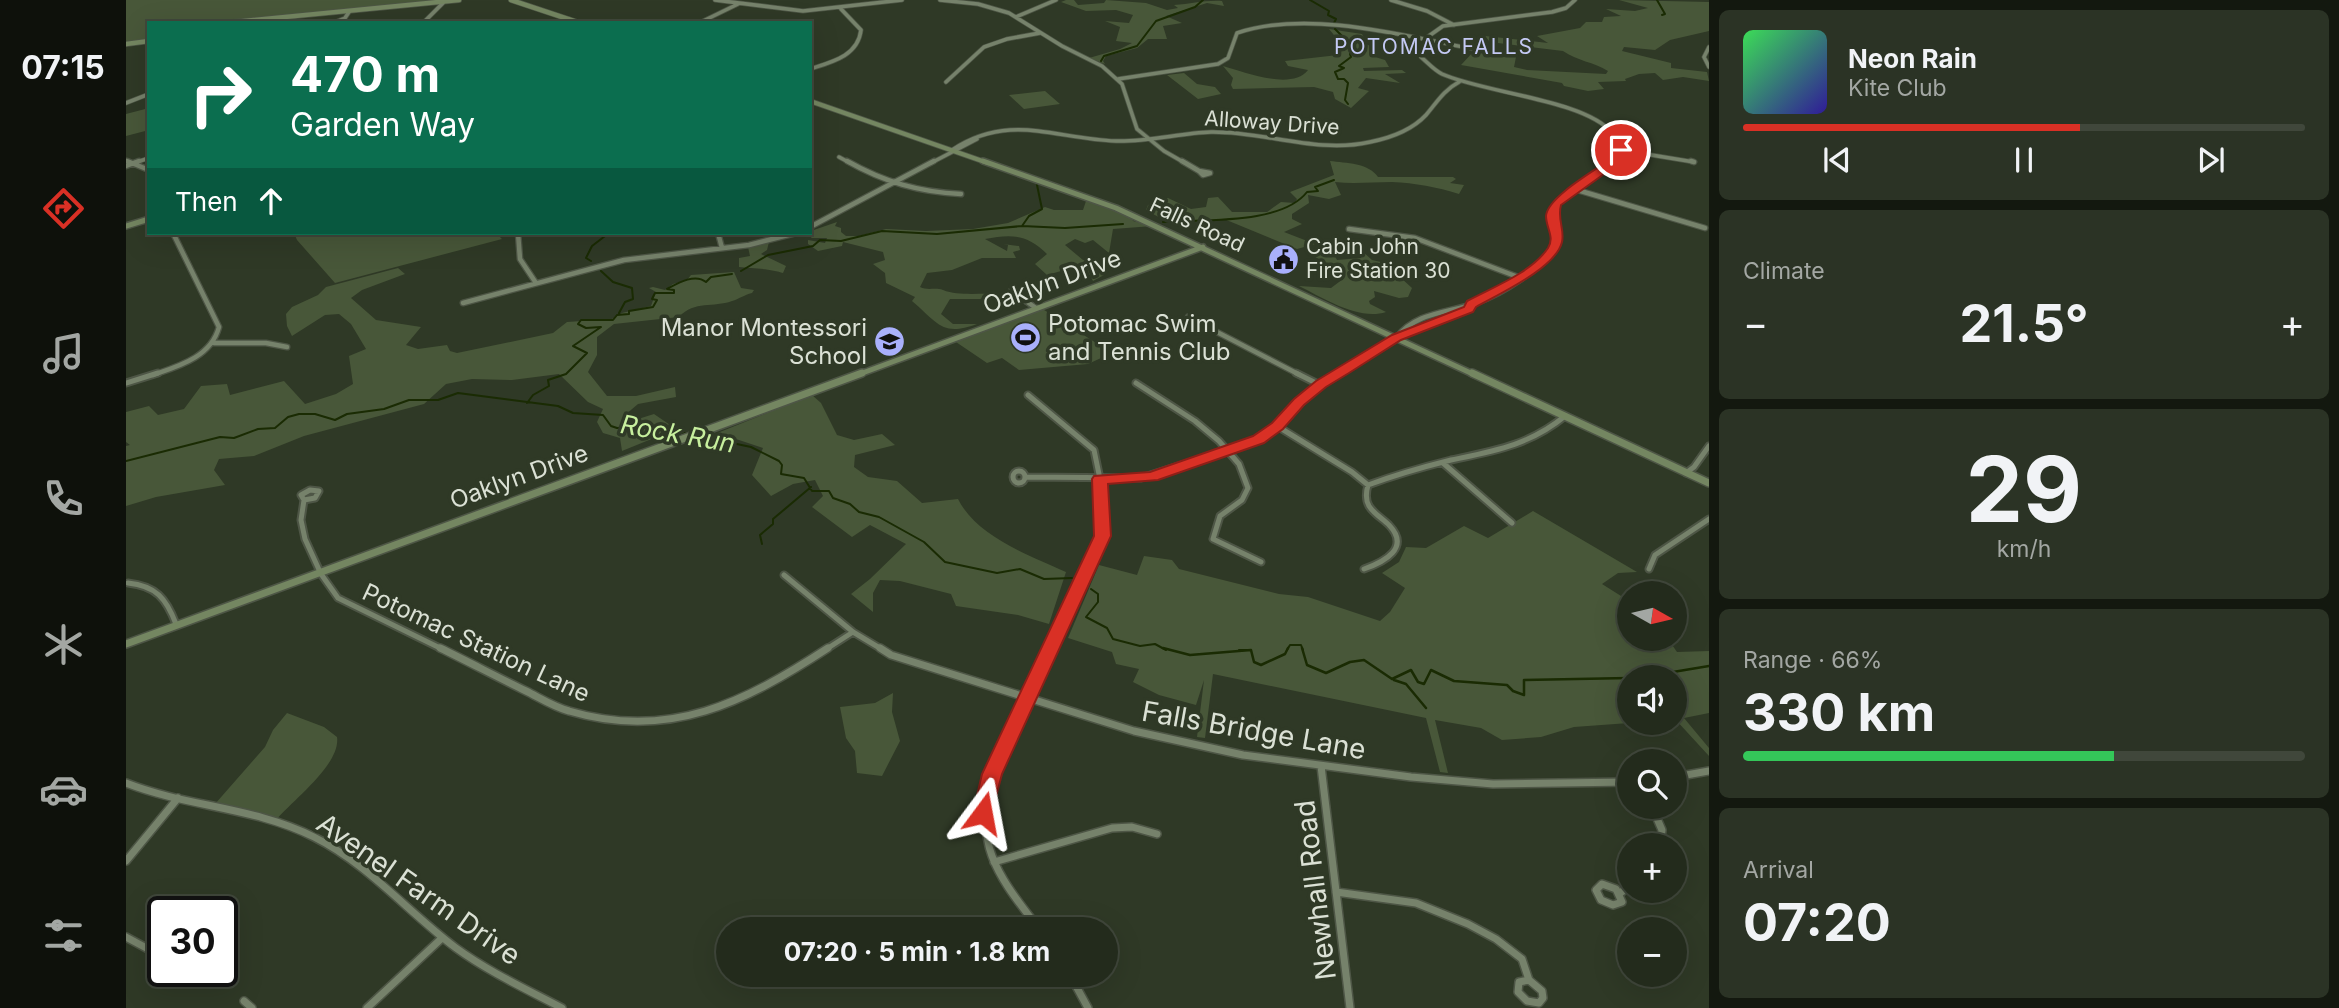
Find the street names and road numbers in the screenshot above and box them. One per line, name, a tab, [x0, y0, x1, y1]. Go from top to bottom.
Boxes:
street label: Alloway Drive	[1204, 105, 1340, 140]
street label: Falls Road	[1146, 192, 1248, 257]
street label: Oaklyn Drive	[979, 243, 1125, 320]
street label: Oaklyn Drive	[446, 438, 592, 515]
street label: Potomac Station Lane	[358, 577, 595, 708]
street label: Falls Bridge Lane	[1139, 694, 1369, 766]
street label: Newhall Road	[1287, 798, 1343, 982]
street label: Avenel Farm Drive	[311, 806, 527, 972]

